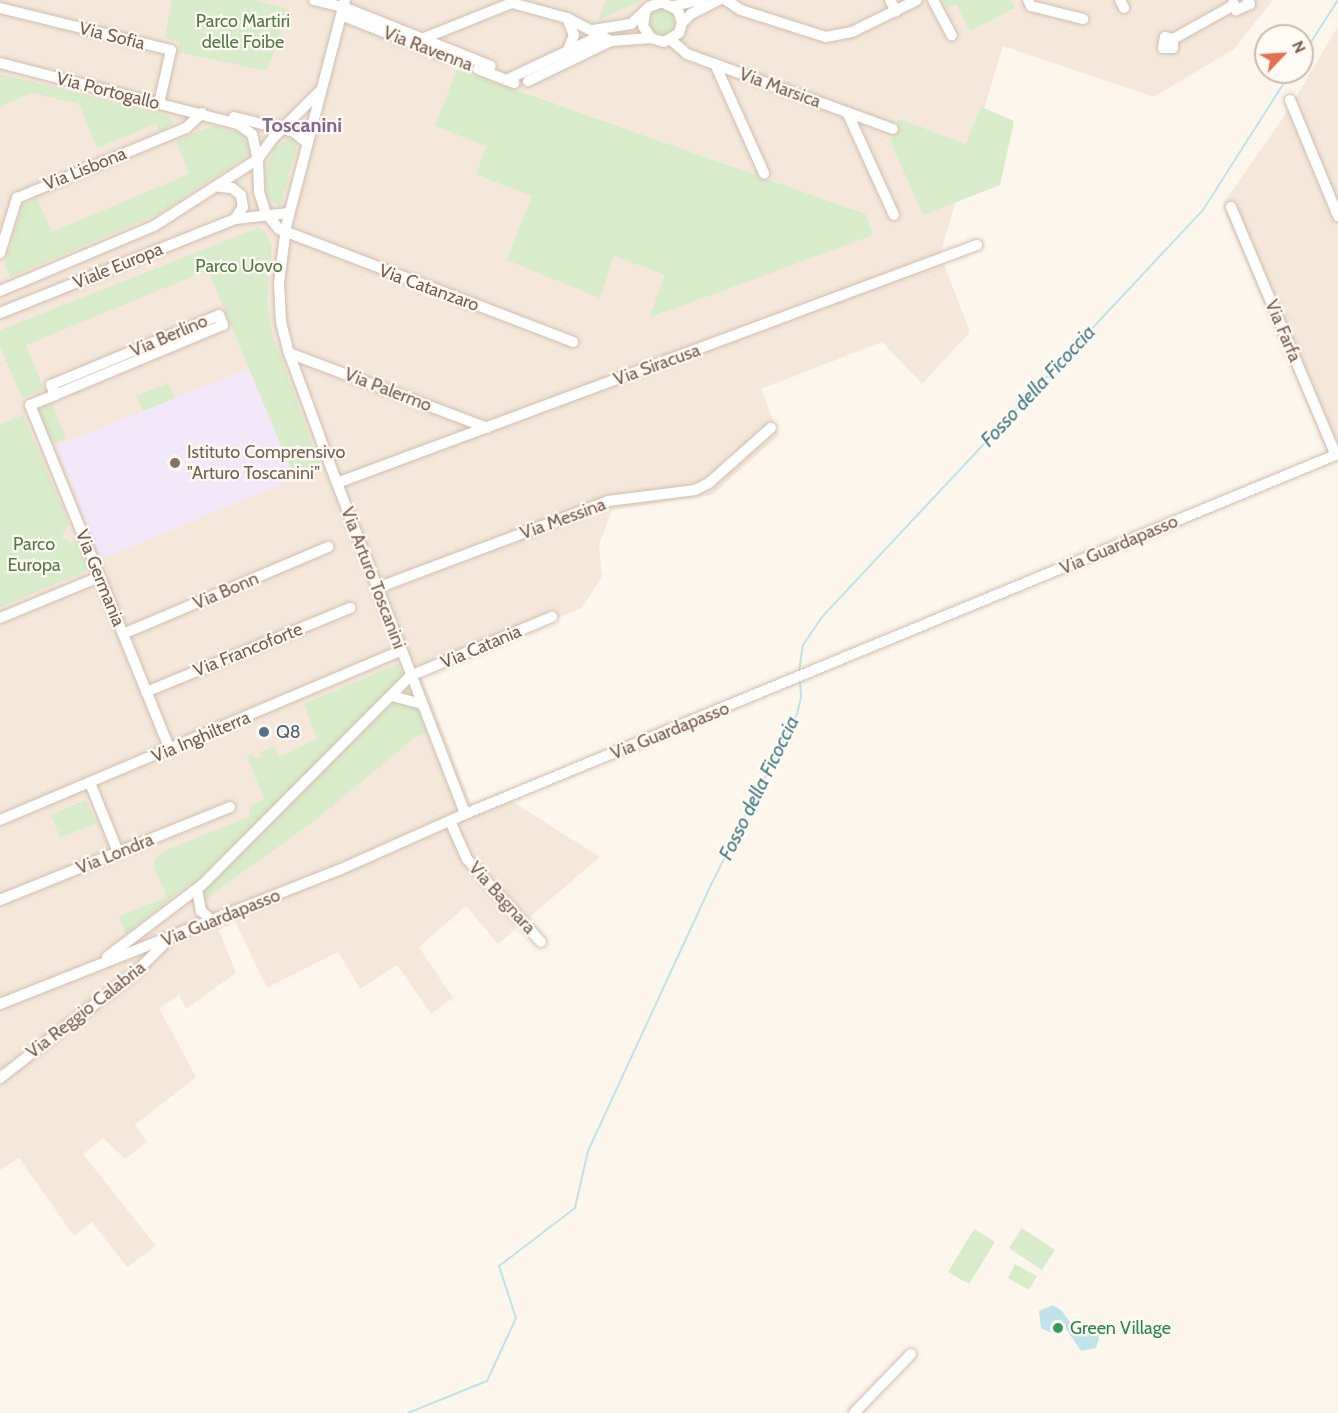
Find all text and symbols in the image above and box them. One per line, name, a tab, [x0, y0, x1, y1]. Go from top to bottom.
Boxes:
park label: Parco Martiri delle Foibe	[196, 11, 290, 54]
street label: Via Sofia	[77, 17, 147, 55]
street label: Via Ravenna	[380, 22, 476, 76]
north arrow	[1254, 24, 1314, 84]
text: N	[1288, 38, 1310, 56]
street label: Via Marsica	[736, 63, 824, 113]
street label: Via Portogallo	[54, 68, 162, 114]
district label: Toscanini	[262, 113, 342, 137]
street label: Via Lisbona	[41, 143, 129, 195]
street label: Viale Europa	[70, 238, 166, 294]
park label: Parco Uovo	[195, 255, 283, 277]
street label: Via Catanzaro	[376, 260, 482, 316]
street label: Via Farfa	[1260, 297, 1306, 365]
street label: Via Berlino	[127, 310, 211, 362]
water label: Fosso della Ficoccia	[976, 320, 1100, 452]
street label: Via Siracusa	[611, 339, 703, 391]
street label: Via Palermo	[341, 363, 435, 417]
place label: Istituto Comprensivo "Arturo Toscanini"	[187, 442, 345, 484]
marker: Istituto Comprensivo "Arturo Toscanini"	[168, 456, 182, 470]
street label: Via Messina	[517, 494, 609, 544]
street label: Via Arturo Toscanini	[336, 504, 410, 652]
street label: Via Guardapasso	[1057, 510, 1181, 580]
street label: Via Germania	[71, 527, 129, 629]
park label: Parco Europa	[7, 534, 61, 576]
street label: Via Bonn	[190, 568, 262, 614]
street label: Via Francoforte	[190, 618, 306, 682]
street label: Via Catania	[438, 620, 524, 674]
street label: Via Guardapasso	[608, 697, 732, 765]
street label: Via Inghilterra	[149, 707, 253, 767]
water label: Fosso della Ficoccia	[714, 712, 804, 864]
place label: Q8	[276, 721, 301, 743]
marker: Q8	[257, 725, 271, 739]
street label: Via Londra	[73, 829, 157, 879]
street label: Via Bagnara	[464, 858, 540, 938]
street label: Via Guardapasso	[159, 884, 283, 952]
street label: Via Reggio Calabria	[22, 957, 150, 1063]
place label: Green Village	[1070, 1317, 1171, 1339]
marker: Green Village	[1051, 1321, 1065, 1335]

